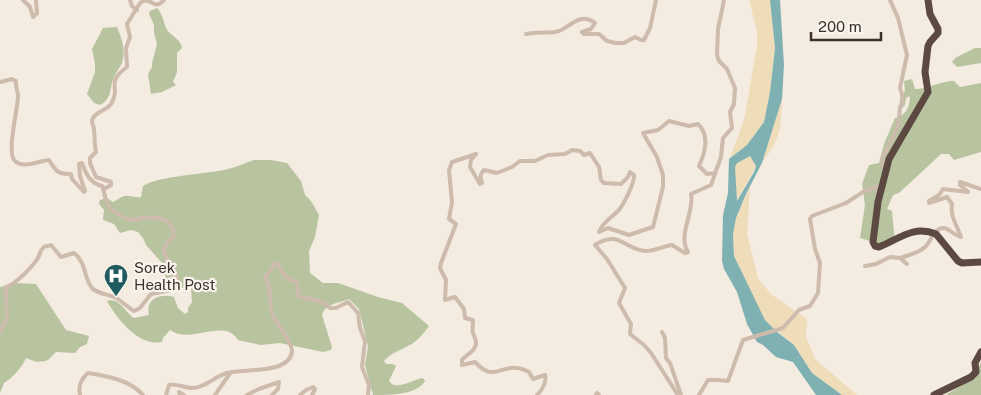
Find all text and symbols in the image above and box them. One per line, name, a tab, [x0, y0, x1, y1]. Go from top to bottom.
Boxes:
scale bar	[811, 10, 881, 42]
text: 200 m	[818, 18, 862, 35]
place label: Sorek Health Post	[134, 259, 215, 293]
hospital icon: Sorek Health Post	[103, 263, 129, 297]

